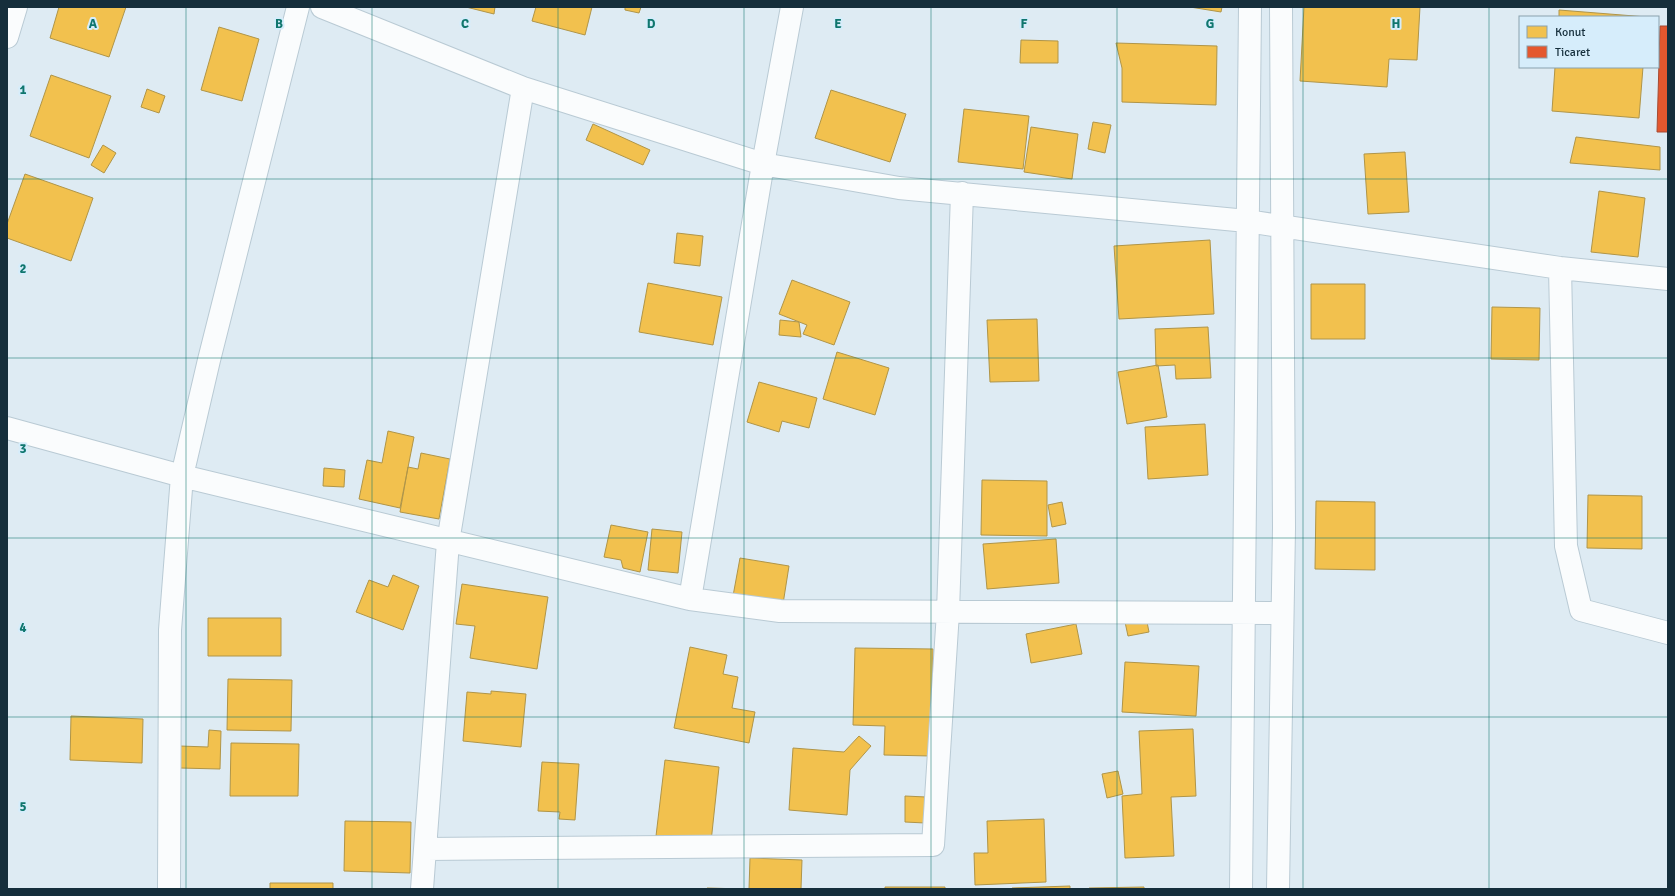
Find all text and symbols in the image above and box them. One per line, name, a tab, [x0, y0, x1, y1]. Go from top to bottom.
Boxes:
text: A	[89, 16, 98, 32]
text: B	[275, 16, 283, 32]
text: C	[461, 16, 469, 32]
text: D	[647, 16, 656, 32]
text: E	[834, 16, 842, 32]
text: F	[1021, 16, 1028, 32]
text: G	[1206, 16, 1214, 32]
text: H	[1392, 16, 1400, 32]
legend	[1519, 16, 1659, 68]
text: Konut	[1555, 25, 1586, 40]
text: Ticaret	[1555, 45, 1590, 60]
text: 1	[19, 82, 27, 98]
text: 2	[19, 261, 27, 277]
text: 3	[19, 441, 27, 457]
text: 4	[19, 620, 27, 636]
text: 5	[19, 799, 27, 815]

